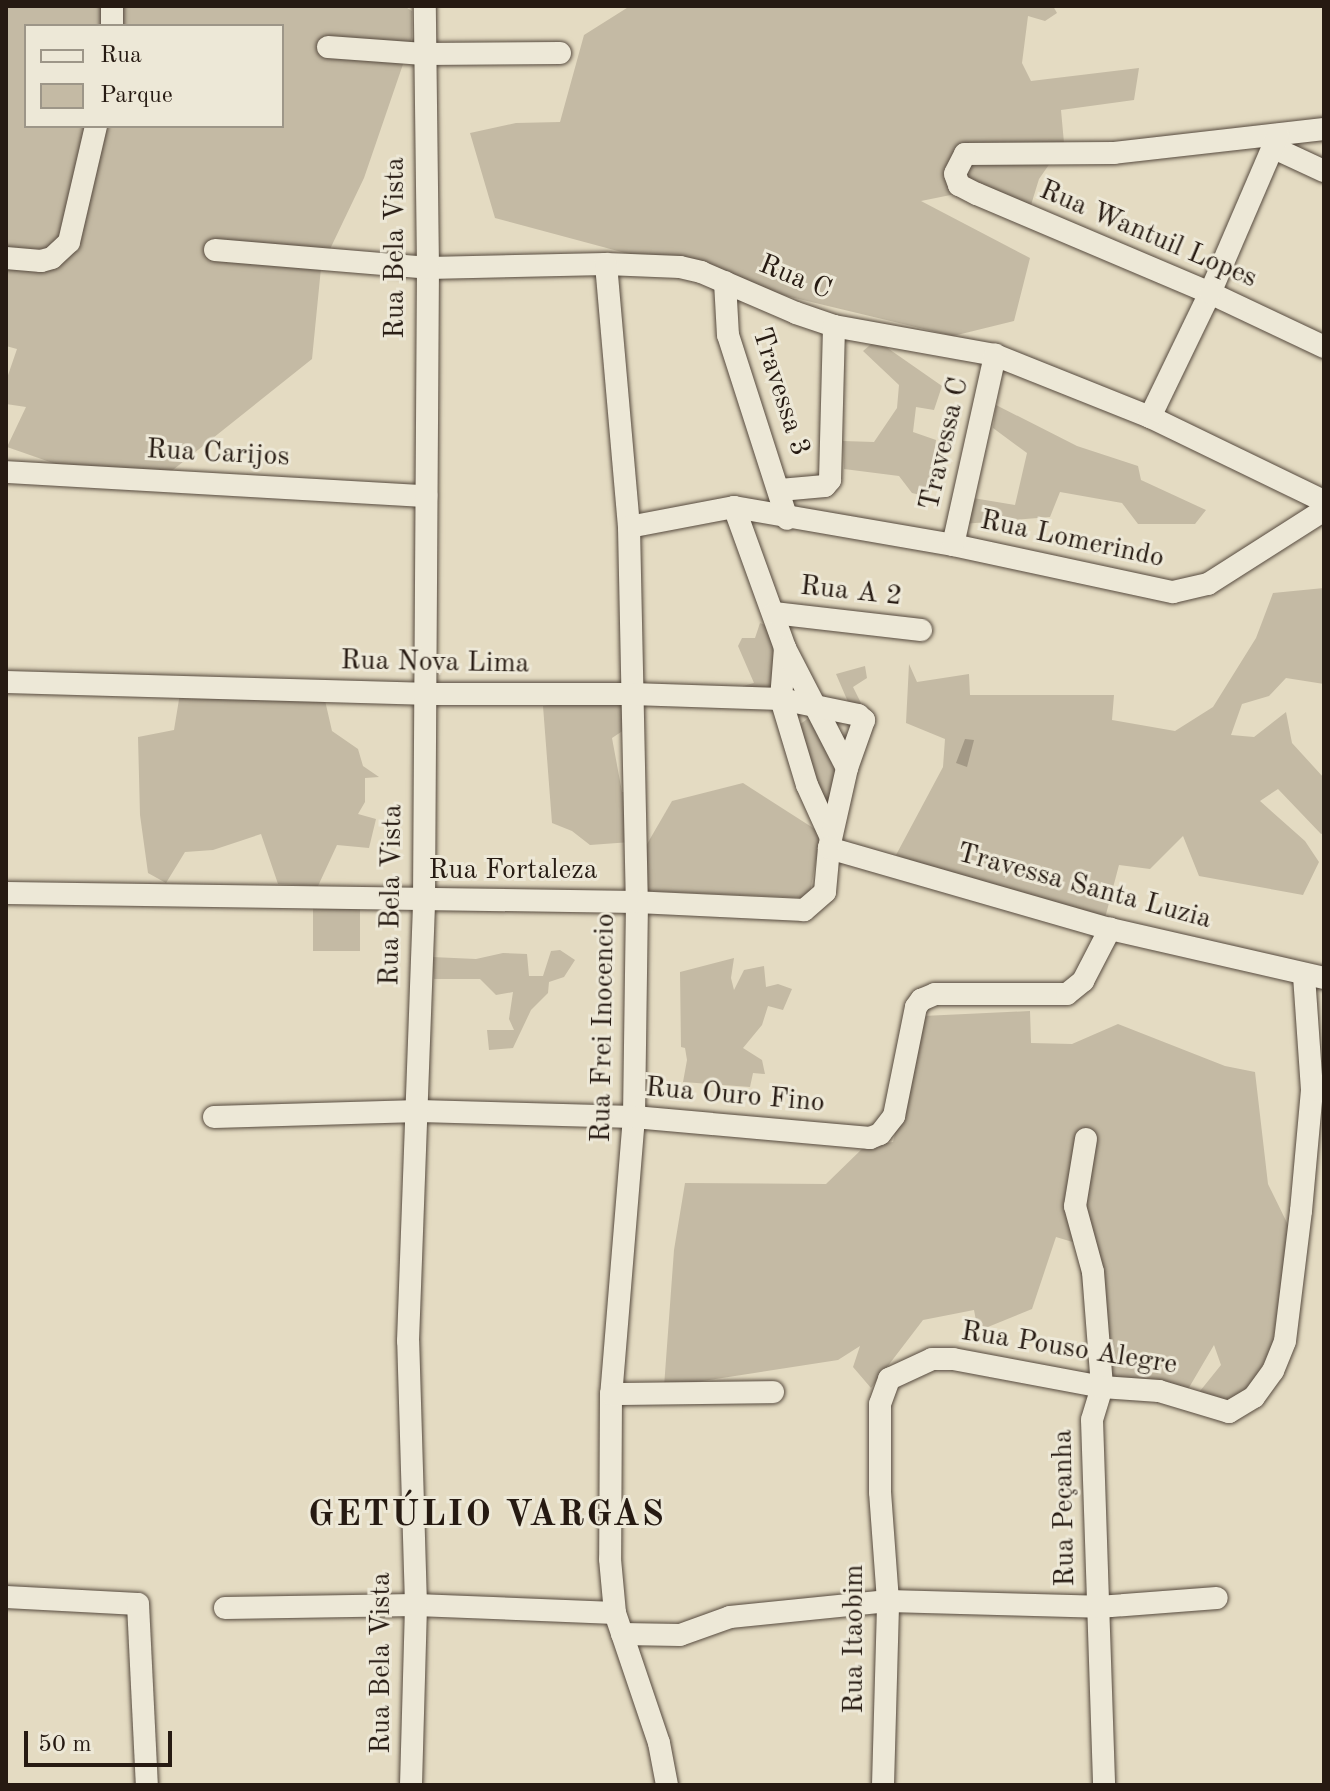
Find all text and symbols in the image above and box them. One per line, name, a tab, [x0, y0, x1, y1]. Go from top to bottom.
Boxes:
legend	[24, 24, 284, 128]
text: Rua	[100, 44, 142, 68]
text: Parque	[100, 84, 173, 108]
street label: Rua Bela Vista	[379, 157, 413, 339]
street label: Rua Wantuil Lopes	[1034, 174, 1262, 296]
street label: Rua C	[754, 248, 836, 308]
street label: Travessa 3	[743, 324, 817, 460]
street label: Travessa C	[913, 374, 977, 514]
street label: Rua Carijos	[146, 433, 290, 475]
street label: Rua Lomerindo	[977, 504, 1167, 576]
street label: Rua A 2	[798, 570, 904, 614]
street label: Rua Nova Lima	[340, 645, 530, 681]
street label: Rua Bela Vista	[374, 804, 410, 986]
street label: Travessa Santa Luzia	[953, 837, 1215, 937]
street label: Rua Fortaleza	[428, 854, 598, 888]
street label: Rua Frei Inocencio	[585, 913, 623, 1143]
street label: Rua Ouro Fino	[644, 1071, 826, 1121]
street label: Rua Pouso Alegre	[959, 1315, 1179, 1383]
street label: Rua Peçanha	[1047, 1429, 1083, 1587]
district label: GETÚLIO VARGAS	[308, 1495, 666, 1539]
street label: Rua Itaobim	[838, 1564, 872, 1714]
street label: Rua Bela Vista	[365, 1572, 399, 1754]
scale bar	[28, 1715, 176, 1765]
text: 50 m	[38, 1733, 92, 1757]

